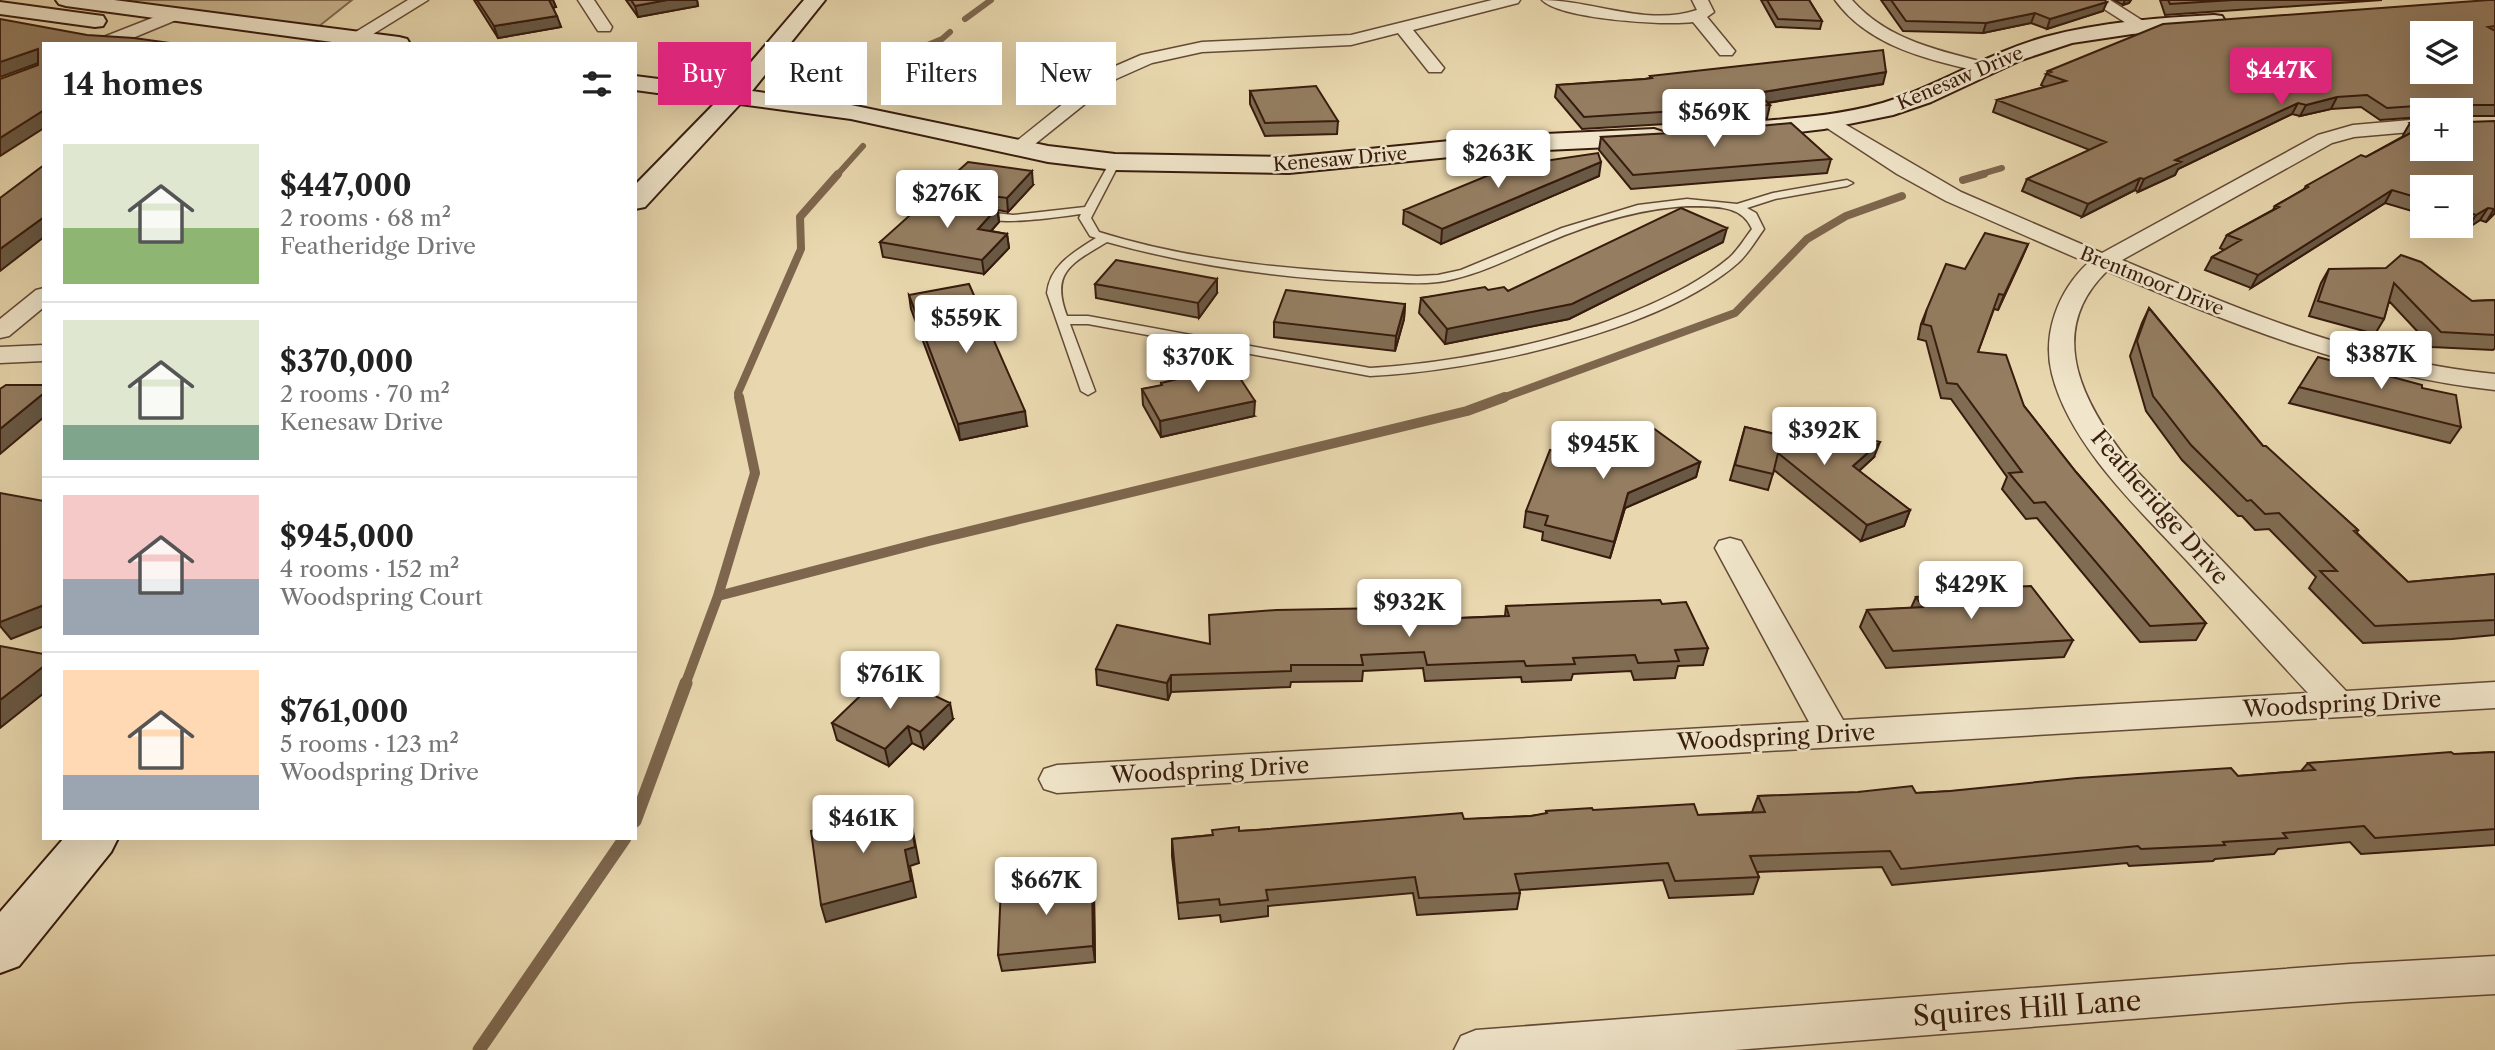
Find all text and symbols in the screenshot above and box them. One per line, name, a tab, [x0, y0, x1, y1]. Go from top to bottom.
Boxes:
map controls	[2410, 21, 2473, 238]
button: layers	[2410, 21, 2473, 84]
street label: Kenesaw Drive	[1893, 41, 2027, 115]
chip: Buy	[658, 42, 751, 105]
chip: Rent	[765, 42, 867, 105]
chip: Filters	[881, 42, 1002, 105]
chip: New	[1016, 42, 1116, 105]
pin: $447K	[2232, 48, 2330, 107]
text: $447K	[2246, 56, 2316, 84]
icon: filters	[578, 65, 616, 103]
text: 14 homes	[63, 66, 203, 103]
pin: $569K	[1665, 90, 1763, 149]
text: $569K	[1678, 98, 1750, 126]
button: +	[2410, 98, 2473, 161]
pin: $263K	[1449, 130, 1547, 190]
text: $263K	[1462, 139, 1534, 167]
street label: Kenesaw Drive	[1272, 142, 1408, 176]
text: $447,000	[280, 167, 412, 204]
pin: $276K	[898, 170, 996, 230]
icon: home	[119, 172, 203, 256]
button: −	[2410, 175, 2473, 238]
text: $276K	[912, 179, 982, 207]
text: 2 rooms · 68 m²	[280, 204, 451, 232]
text: Featheridge Drive	[280, 232, 476, 260]
street label: Brentmoor Drive	[2077, 242, 2227, 320]
pin: $559K	[917, 296, 1015, 355]
text: $559K	[931, 304, 1001, 332]
pin: $387K	[2332, 332, 2430, 391]
pin: $370K	[1149, 334, 1247, 394]
text: $387K	[2346, 340, 2416, 368]
text: $370,000	[280, 343, 413, 380]
text: $370K	[1163, 343, 1233, 371]
icon: home	[119, 348, 203, 432]
text: 2 rooms · 70 m²	[280, 380, 450, 408]
pin: $392K	[1775, 407, 1873, 467]
text: Kenesaw Drive	[280, 408, 443, 436]
text: $392K	[1788, 416, 1860, 444]
pin: $945K	[1554, 421, 1652, 481]
street label: Featheridge Drive	[2085, 424, 2235, 590]
text: $945K	[1567, 430, 1639, 458]
text: $945,000	[280, 518, 414, 555]
icon: home	[119, 523, 203, 607]
text: 4 rooms · 152 m²	[280, 555, 460, 583]
pin: $429K	[1922, 562, 2020, 621]
text: $429K	[1935, 570, 2007, 598]
pin: $932K	[1360, 580, 1458, 639]
text: Woodspring Court	[280, 583, 483, 611]
text: $932K	[1373, 588, 1445, 616]
pin: $761K	[841, 652, 939, 711]
text: $761K	[857, 660, 923, 688]
street label: Woodspring Drive	[2241, 685, 2442, 723]
text: $761,000	[280, 693, 408, 730]
icon: home	[119, 698, 203, 782]
street label: Woodspring Drive	[1675, 718, 1876, 756]
text: 5 rooms · 123 m²	[280, 730, 459, 758]
street label: Woodspring Drive	[1109, 751, 1310, 789]
text: Woodspring Drive	[280, 758, 479, 786]
pin: $461K	[814, 796, 912, 855]
text: $461K	[829, 804, 897, 832]
pin: $667K	[997, 858, 1095, 917]
text: $667K	[1011, 866, 1081, 894]
street label: Squires Hill Lane	[1912, 983, 2142, 1033]

